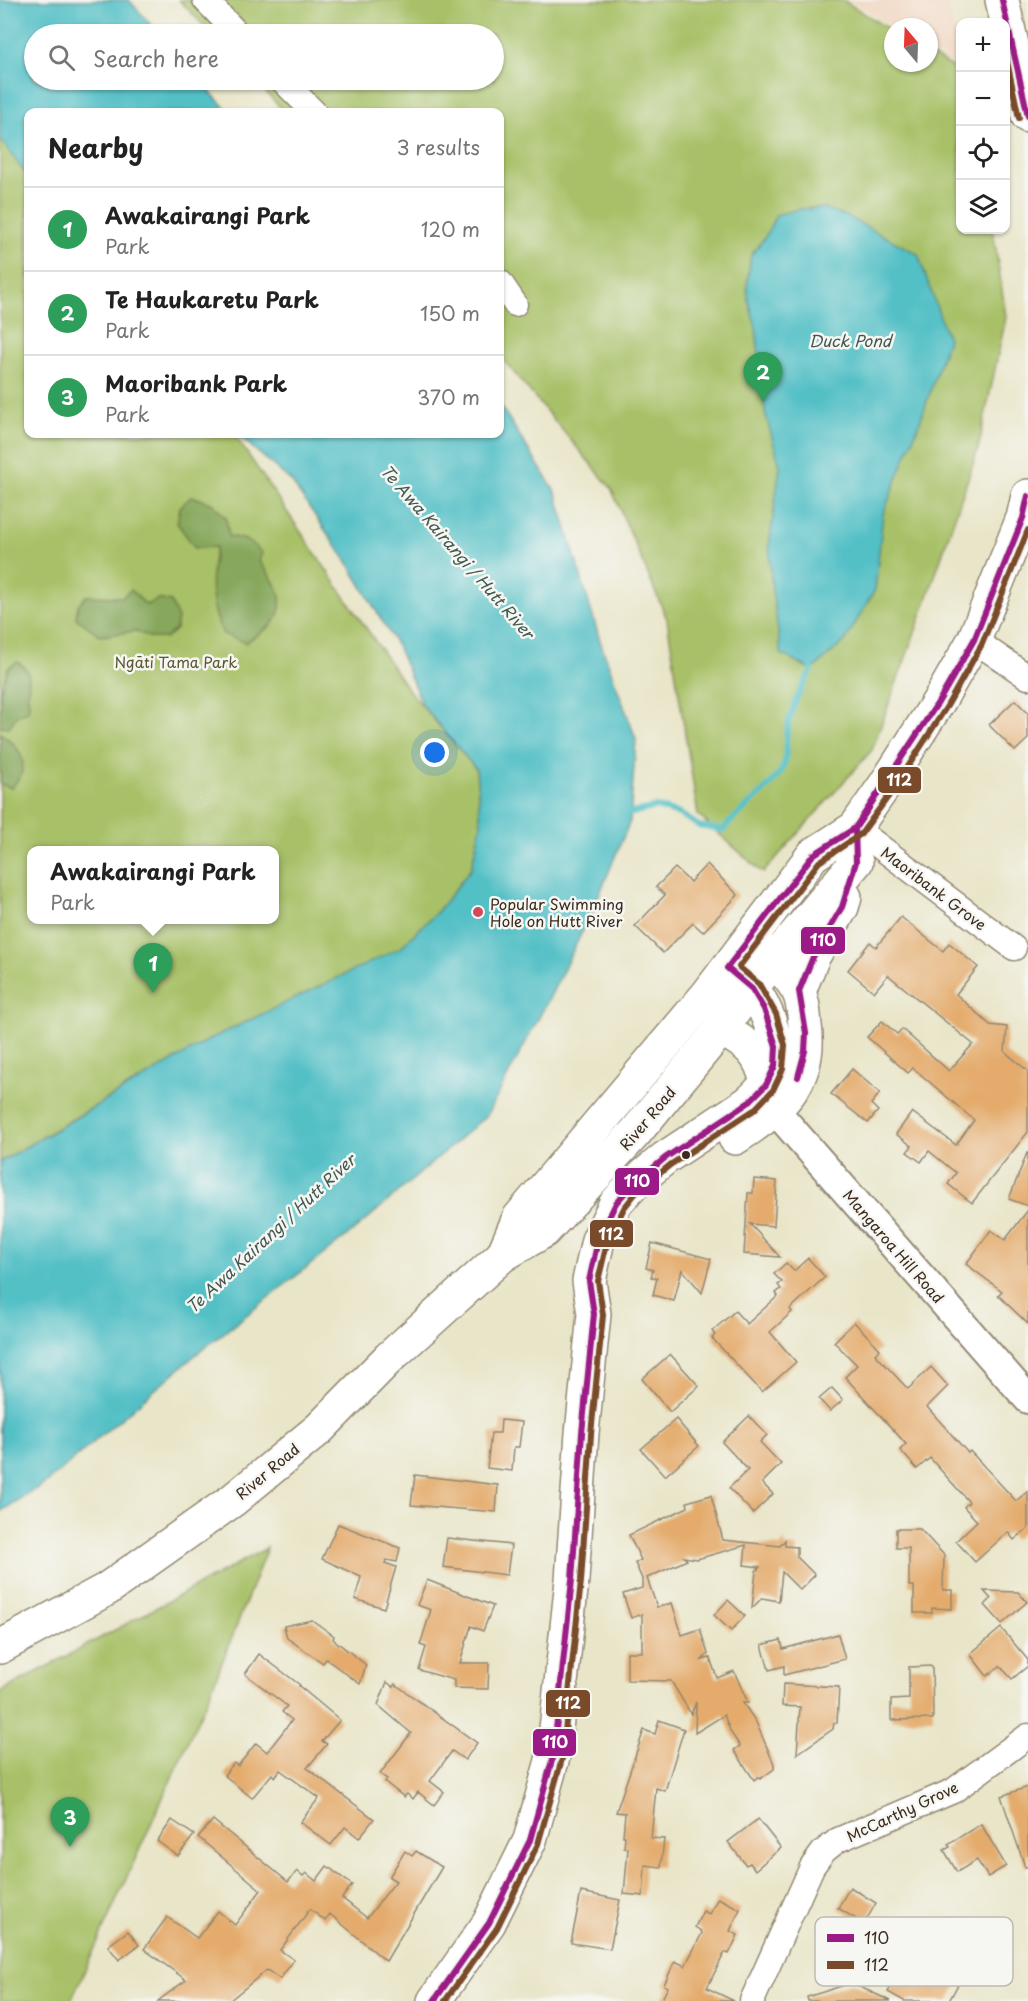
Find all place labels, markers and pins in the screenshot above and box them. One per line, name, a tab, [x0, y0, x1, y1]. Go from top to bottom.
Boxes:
pin: 2	[744, 352, 783, 402]
place label: Popular Swimming Hole on Hutt River	[490, 892, 624, 932]
marker: Popular Swimming Hole on Hutt River	[471, 905, 485, 919]
pin: 1	[134, 944, 172, 993]
unlabelled marker	[680, 1149, 692, 1161]
pin: 3	[50, 1798, 90, 1847]

